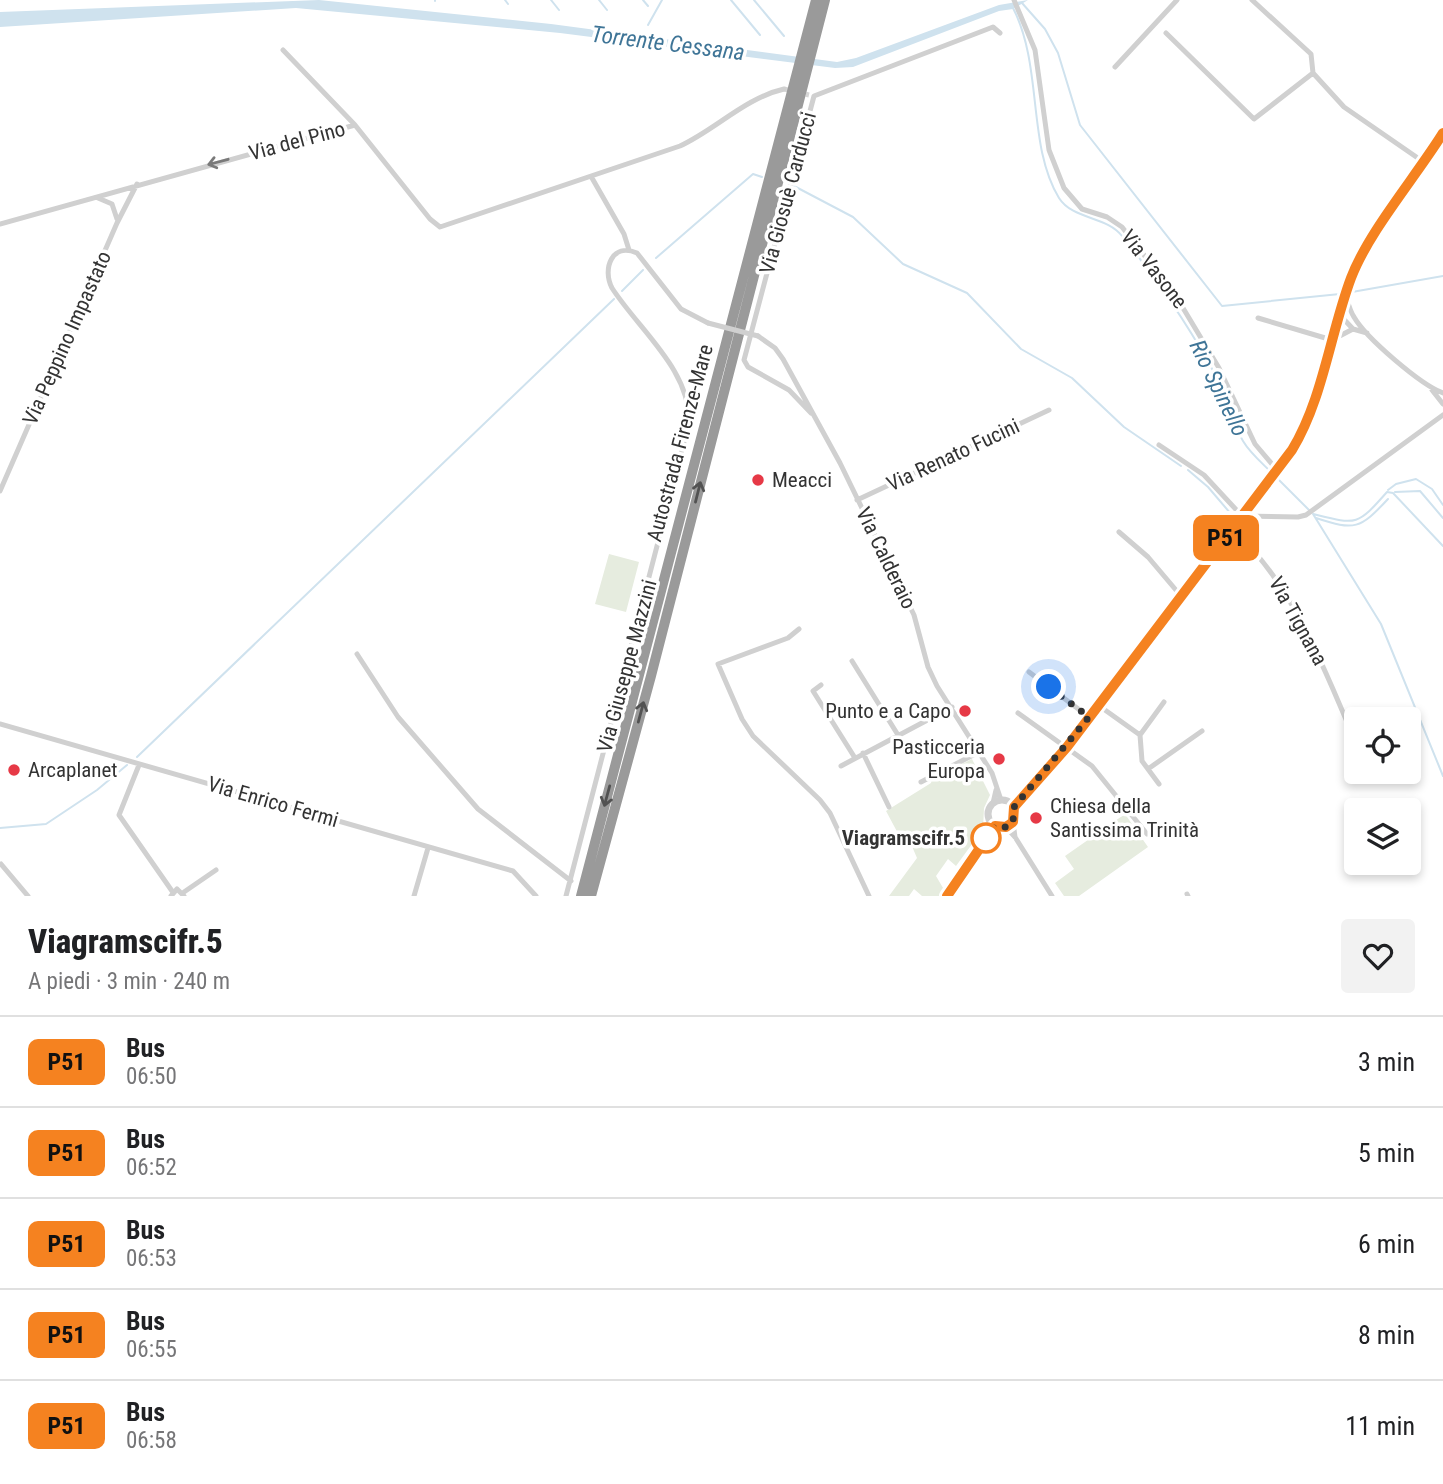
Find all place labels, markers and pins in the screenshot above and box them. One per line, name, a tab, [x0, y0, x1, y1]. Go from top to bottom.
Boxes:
place label: Meacci	[772, 468, 832, 492]
marker: Meacci	[750, 472, 766, 488]
place label: Punto e a Capo	[825, 699, 951, 723]
marker: Punto e a Capo	[957, 703, 973, 719]
place label: Pasticceria Europa	[892, 735, 985, 783]
marker: Pasticceria Europa	[991, 751, 1007, 767]
place label: Arcaplanet	[28, 758, 118, 782]
marker: Arcaplanet	[6, 762, 22, 778]
place label: Chiesa della Santissima Trinità	[1050, 794, 1199, 842]
marker: Chiesa della Santissima Trinità	[1028, 810, 1044, 826]
marker: Viagramscifr.5	[971, 823, 1001, 853]
place label: Viagramscifr.5	[842, 826, 965, 850]

